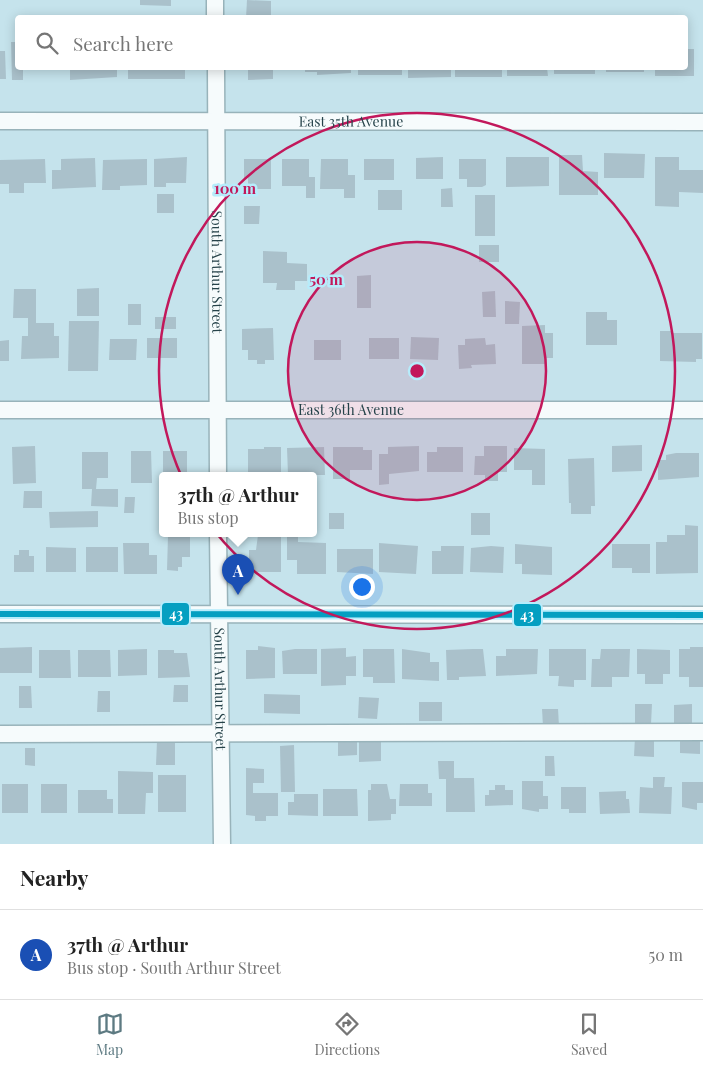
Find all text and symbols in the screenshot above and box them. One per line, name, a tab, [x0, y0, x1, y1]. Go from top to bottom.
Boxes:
search box	[15, 15, 688, 70]
icon: search	[33, 29, 61, 57]
text: Search here	[73, 30, 173, 56]
street label: East 35th Avenue	[299, 111, 403, 131]
text: 100 m	[214, 178, 257, 198]
street label: South Arthur Street	[208, 210, 227, 335]
text: 50 m	[309, 269, 343, 289]
centre of rings	[408, 362, 426, 380]
street label: East 36th Avenue	[298, 400, 404, 419]
popup	[159, 472, 317, 537]
text: 37th @ Arthur	[177, 481, 299, 507]
text: Bus stop	[177, 507, 239, 528]
pin: A	[222, 554, 254, 595]
your location	[349, 574, 375, 600]
line badge: 43	[161, 602, 190, 626]
line badge: 43	[513, 603, 542, 627]
text: 43	[169, 604, 183, 623]
text: 43	[520, 605, 534, 624]
street label: South Arthur Street	[210, 627, 231, 752]
text: Nearby	[20, 863, 89, 891]
text: 37th @ Arthur	[67, 931, 188, 957]
text: A	[31, 944, 41, 965]
text: 50 m	[649, 944, 683, 965]
text: Bus stop · South Arthur Street	[67, 957, 281, 978]
tab: Map	[96, 1010, 124, 1059]
tab: Directions	[315, 1010, 380, 1059]
tab: Saved	[571, 1010, 607, 1059]

